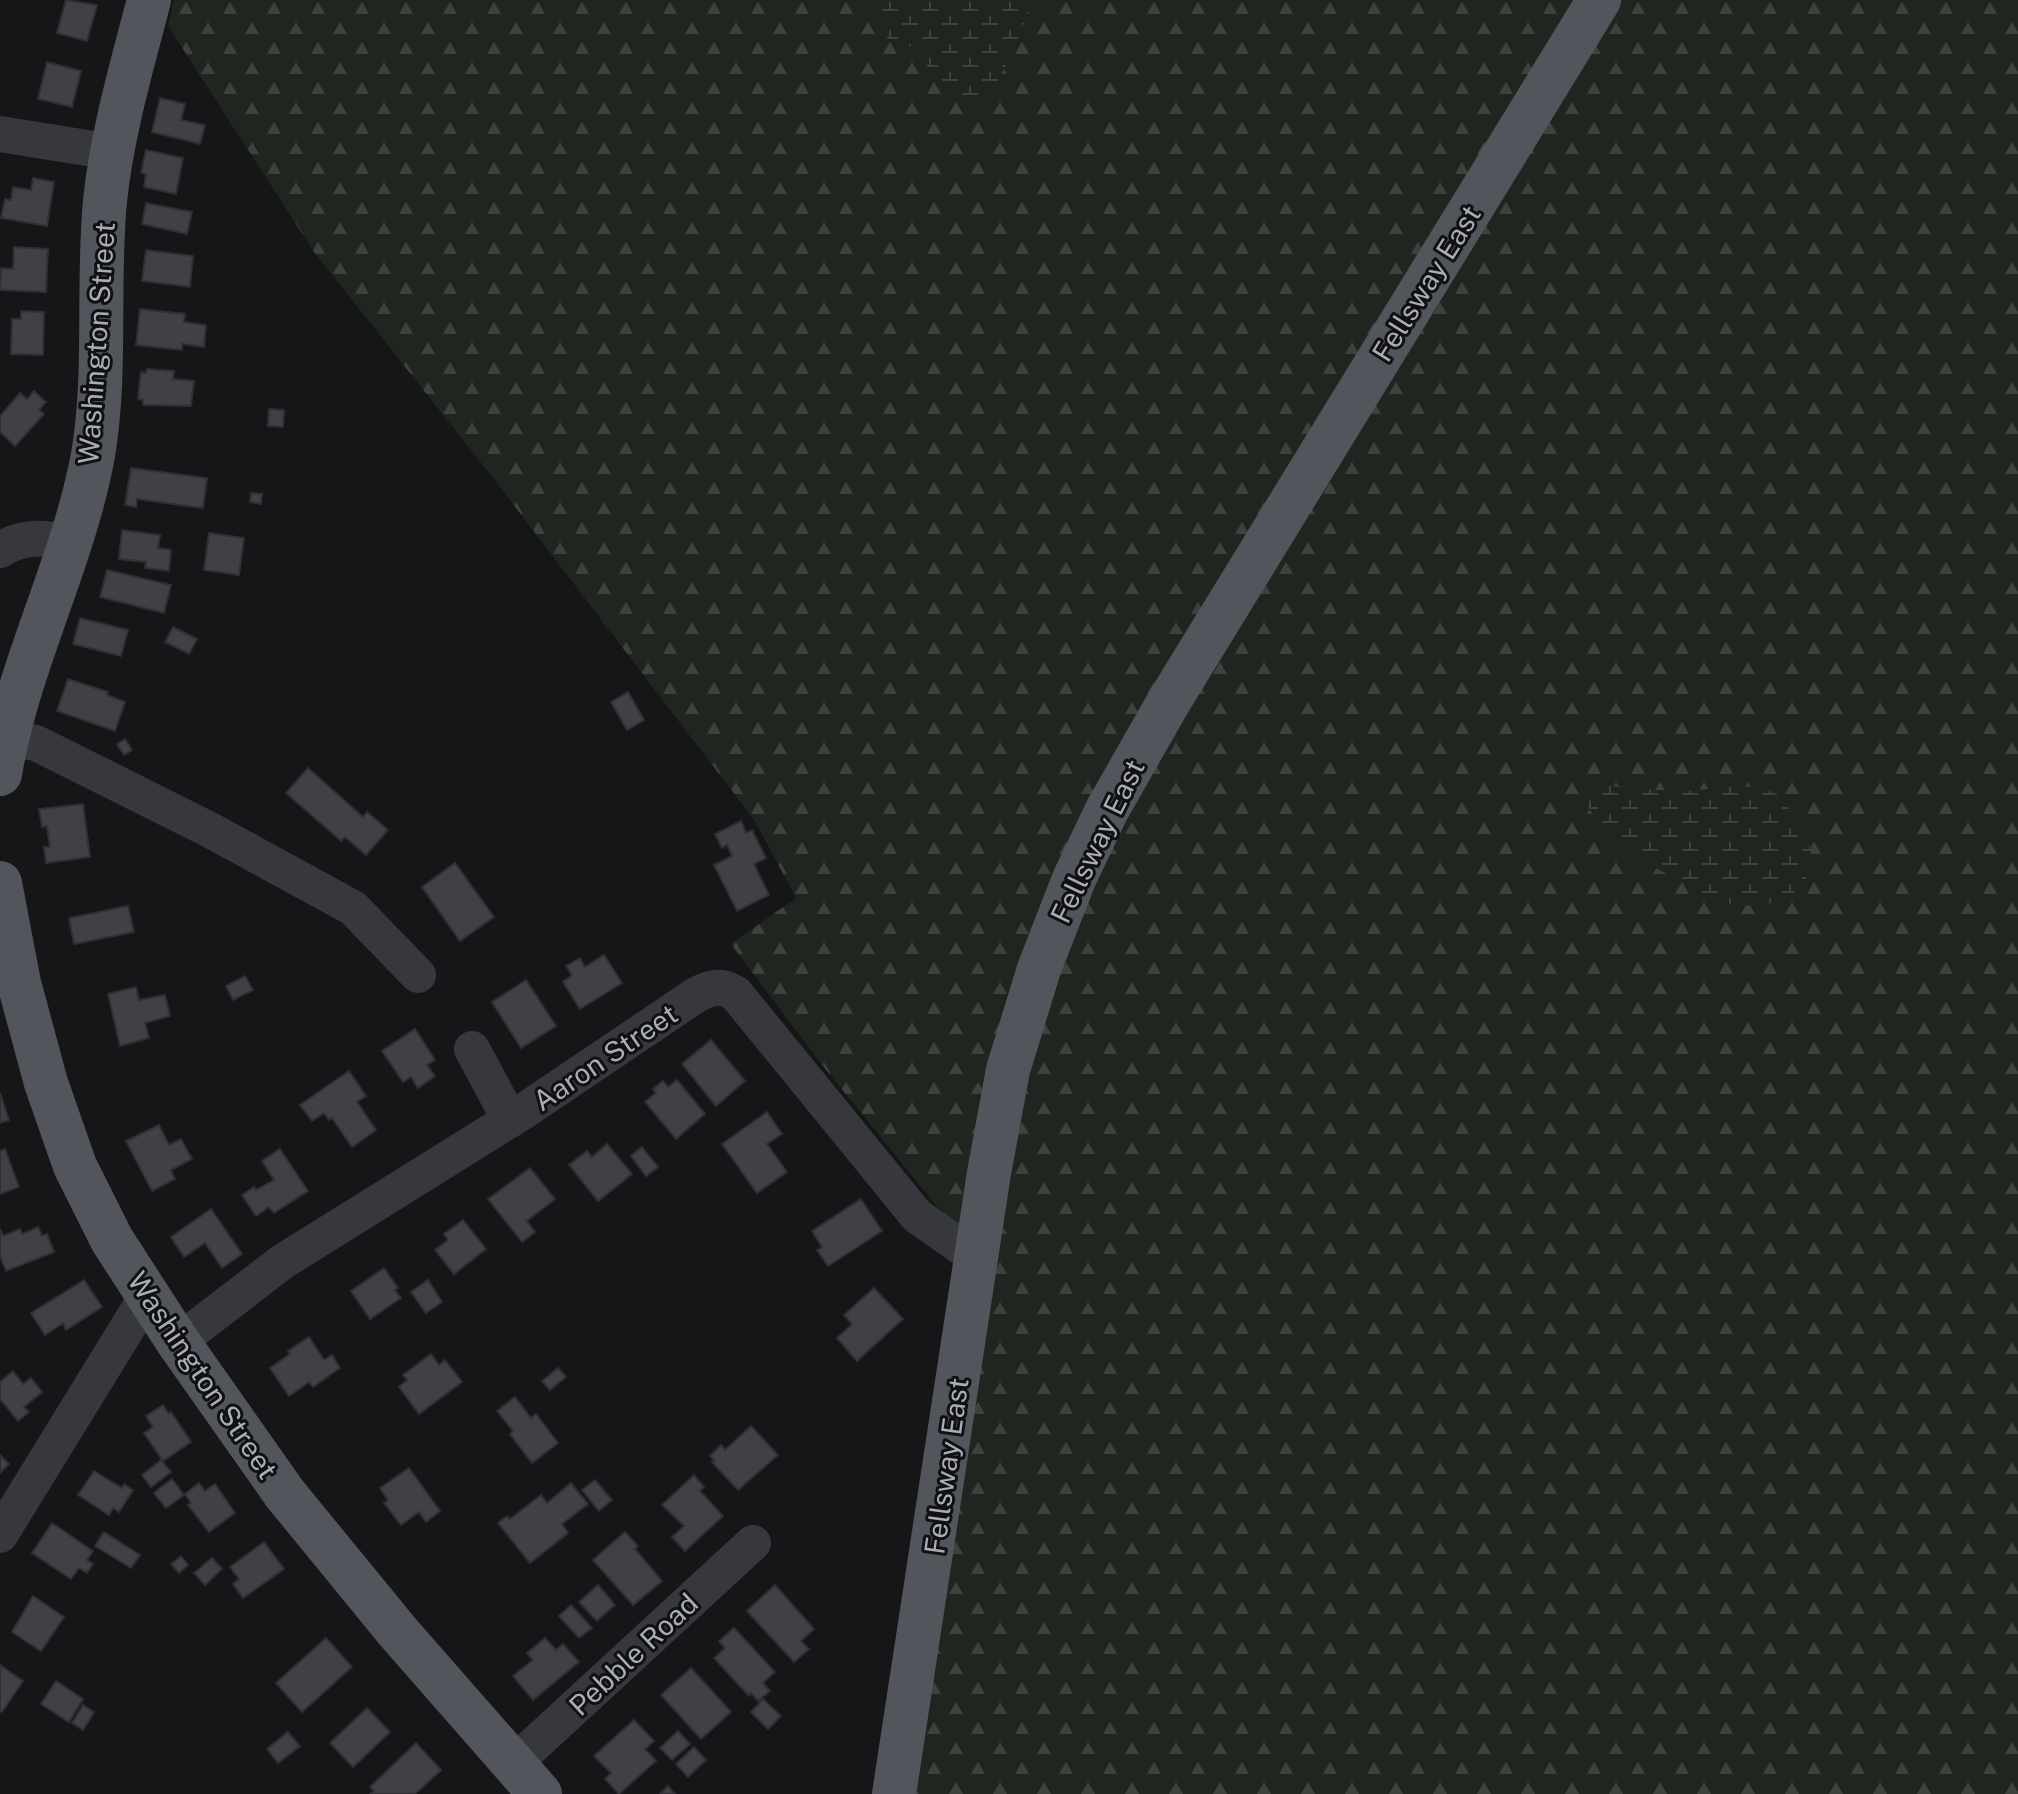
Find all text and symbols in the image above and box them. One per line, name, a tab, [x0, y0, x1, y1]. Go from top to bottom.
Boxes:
street label: Fellsway East	[1365, 199, 1487, 367]
street label: Washington Street	[71, 221, 121, 465]
street label: Fellsway East	[1043, 754, 1151, 928]
street label: Aaron Street	[527, 997, 683, 1117]
street label: Washington Street	[121, 1265, 285, 1485]
street label: Fellsway East	[917, 1376, 975, 1556]
street label: Pebble Road	[562, 1586, 704, 1722]

